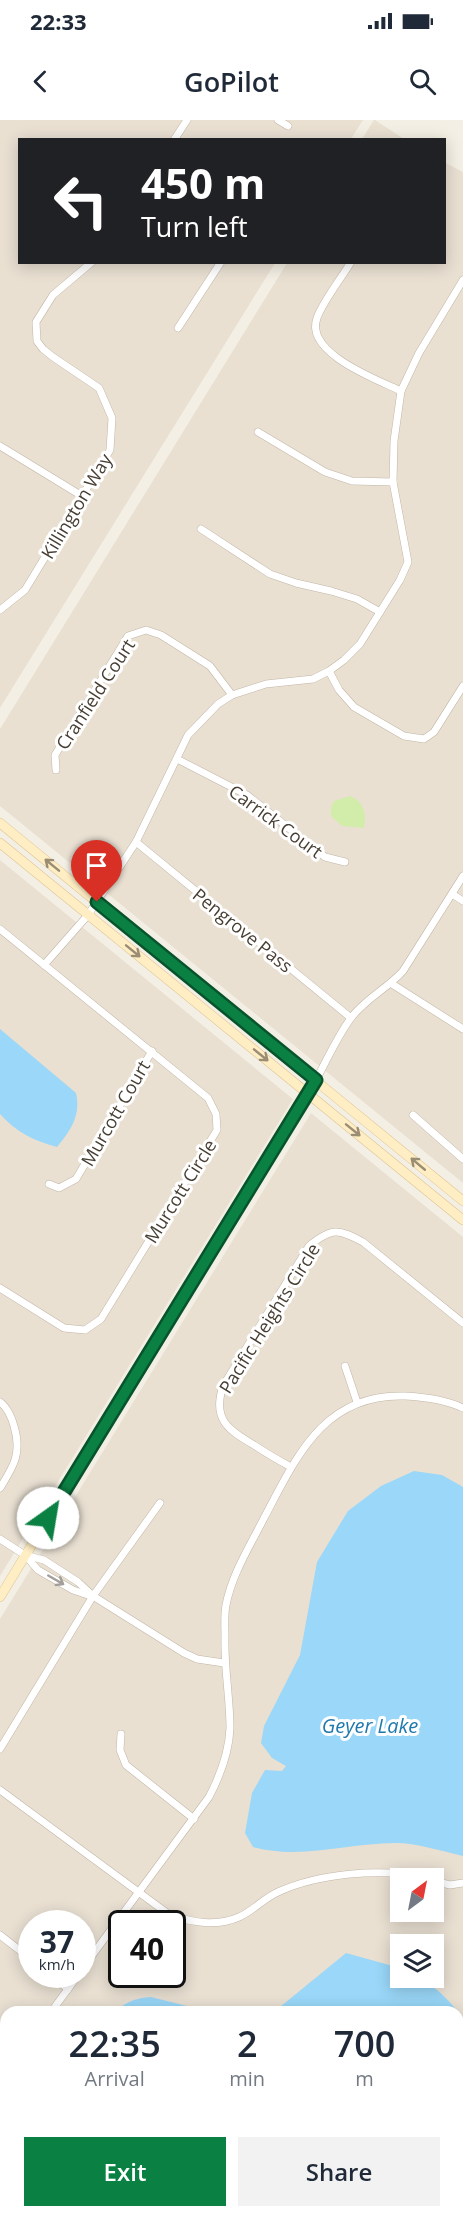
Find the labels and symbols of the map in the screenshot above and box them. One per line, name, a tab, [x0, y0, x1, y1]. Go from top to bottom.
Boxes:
street label: Killington Way	[35, 448, 117, 563]
street label: Cranfield Court	[50, 634, 140, 754]
street label: Carrick Court	[224, 779, 328, 863]
pin	[71, 840, 122, 902]
one-way arrow	[45, 858, 60, 872]
street label: Pengrove Pass	[188, 882, 298, 978]
one-way arrow	[125, 945, 141, 958]
one-way arrow	[253, 1048, 268, 1062]
street label: Murcott Court	[75, 1056, 155, 1170]
one-way arrow	[345, 1124, 361, 1137]
street label: Murcott Circle	[139, 1135, 221, 1247]
one-way arrow	[410, 1158, 426, 1171]
street label: Pacific Heights Circle	[213, 1238, 325, 1398]
position arrow	[16, 1486, 80, 1550]
one-way arrow	[47, 1575, 64, 1587]
water label: Geyer Lake	[322, 1712, 418, 1739]
north arrow	[390, 1868, 444, 1922]
speed limit sign: 40	[108, 1910, 186, 1988]

